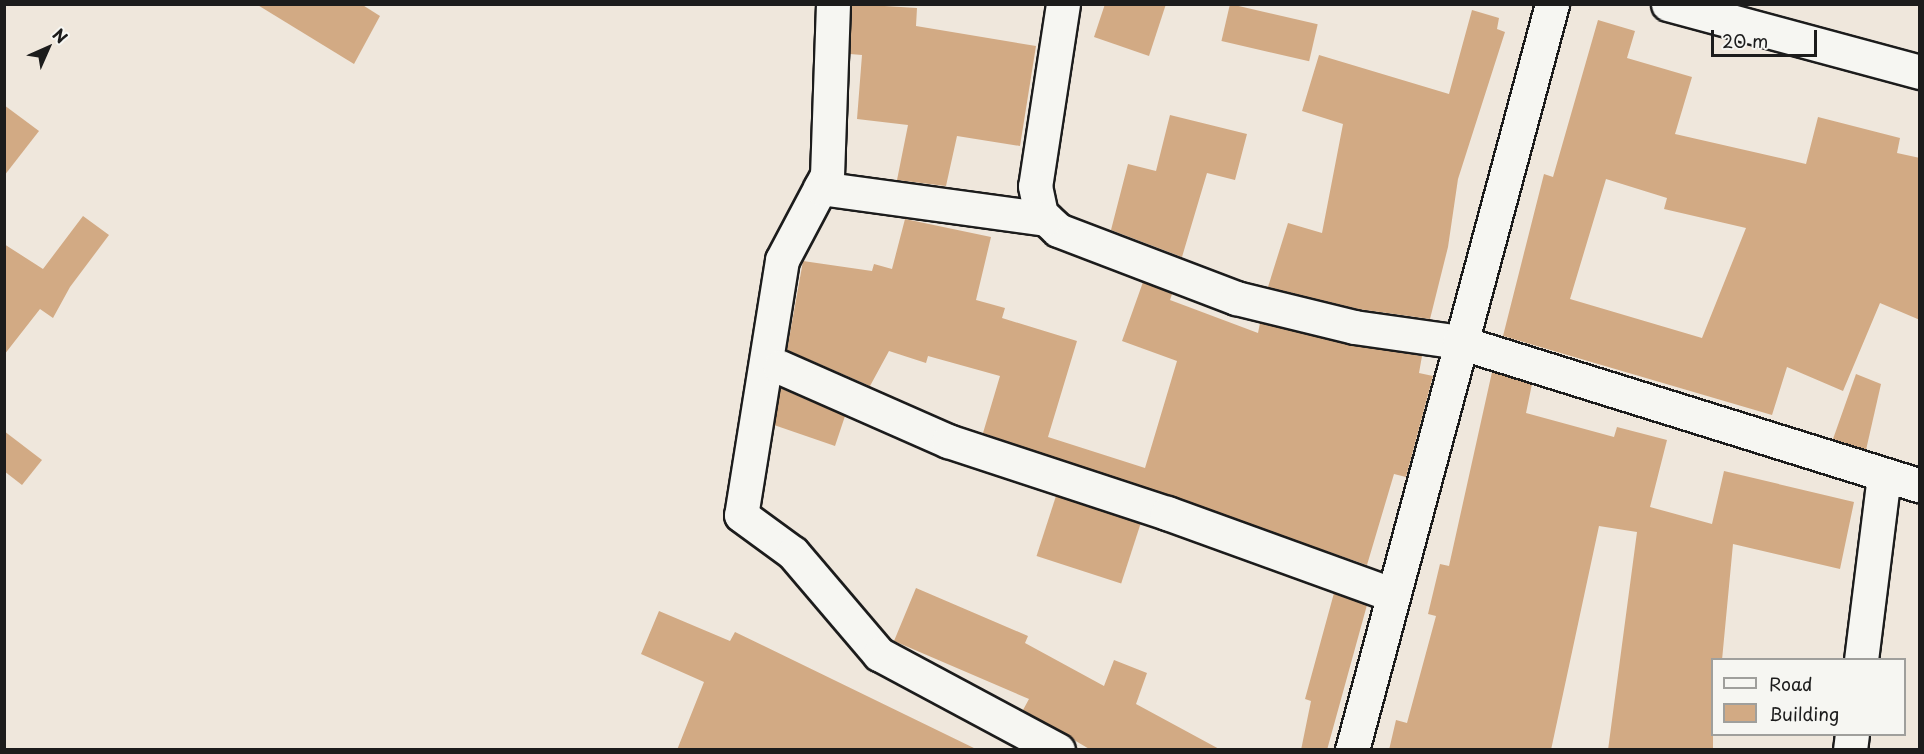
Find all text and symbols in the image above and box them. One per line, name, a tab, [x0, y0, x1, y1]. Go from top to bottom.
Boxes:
north arrow	[18, 18, 78, 78]
scale bar	[1714, 18, 1820, 56]
text: N	[48, 22, 74, 48]
text: 20 m	[1722, 27, 1768, 54]
legend	[1711, 658, 1906, 736]
text: Road	[1769, 670, 1813, 697]
text: Building	[1769, 700, 1839, 727]

